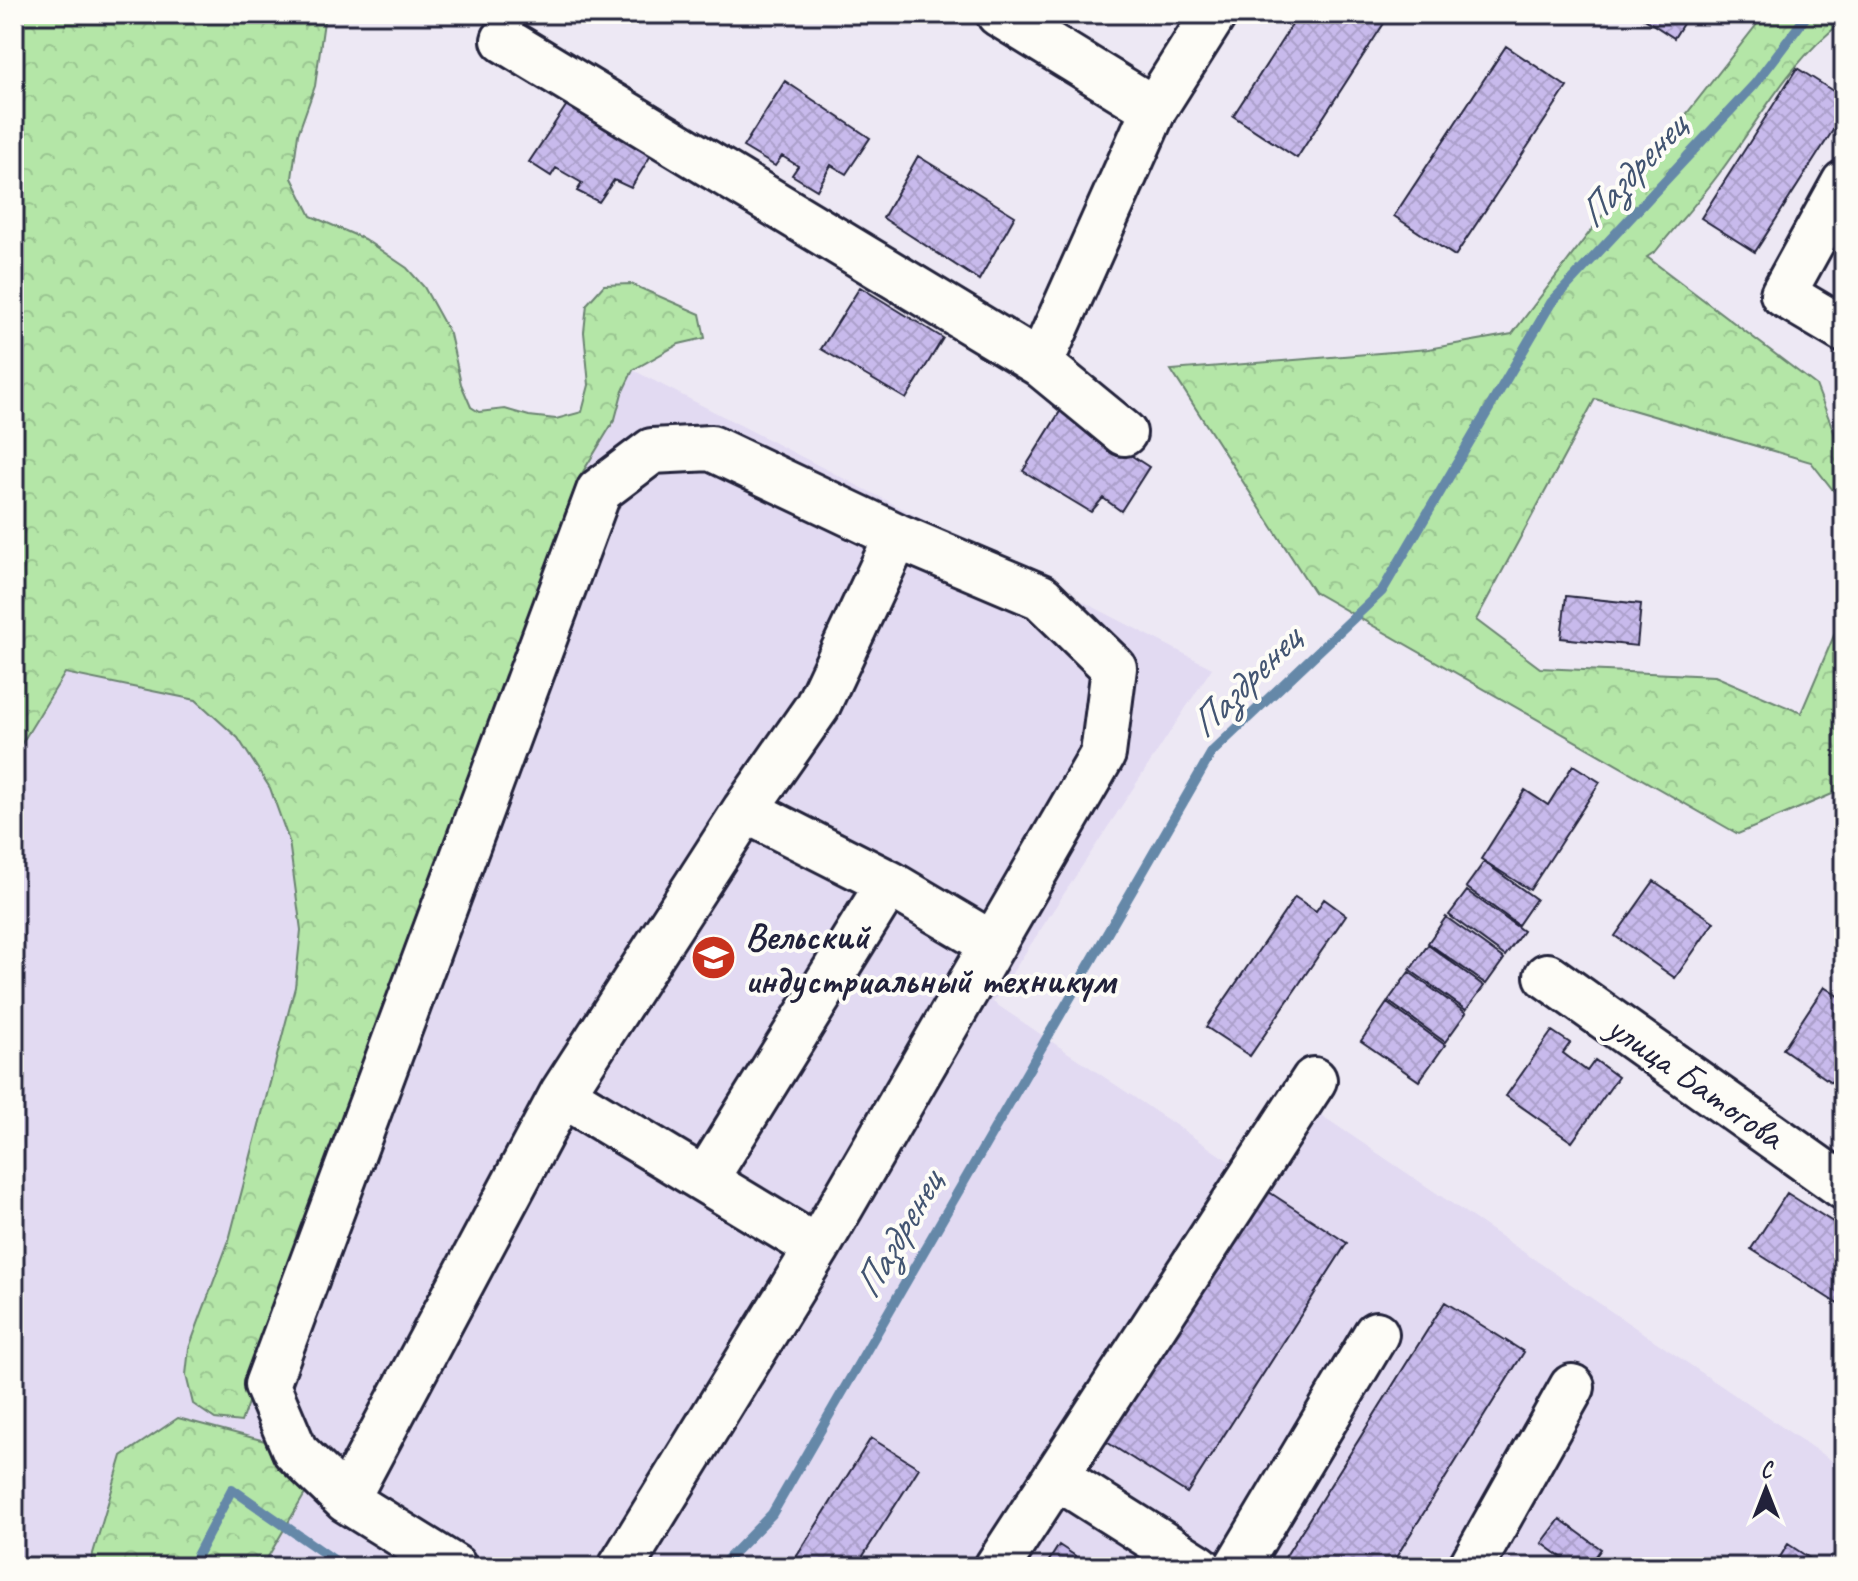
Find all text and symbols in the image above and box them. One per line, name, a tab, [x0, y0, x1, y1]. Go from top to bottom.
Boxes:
water label: Паздренец	[1566, 100, 1700, 238]
water label: Паздренец	[1178, 612, 1315, 748]
place label: Вельский индустриальный техникум	[745, 913, 1118, 1004]
school or university icon: Вельский индустриальный техникум	[690, 934, 738, 982]
street label: улица Батогова	[1597, 1002, 1795, 1161]
water label: Паздренец	[842, 1158, 956, 1307]
north arrow	[1726, 1449, 1806, 1529]
text: С	[1761, 1456, 1775, 1484]

